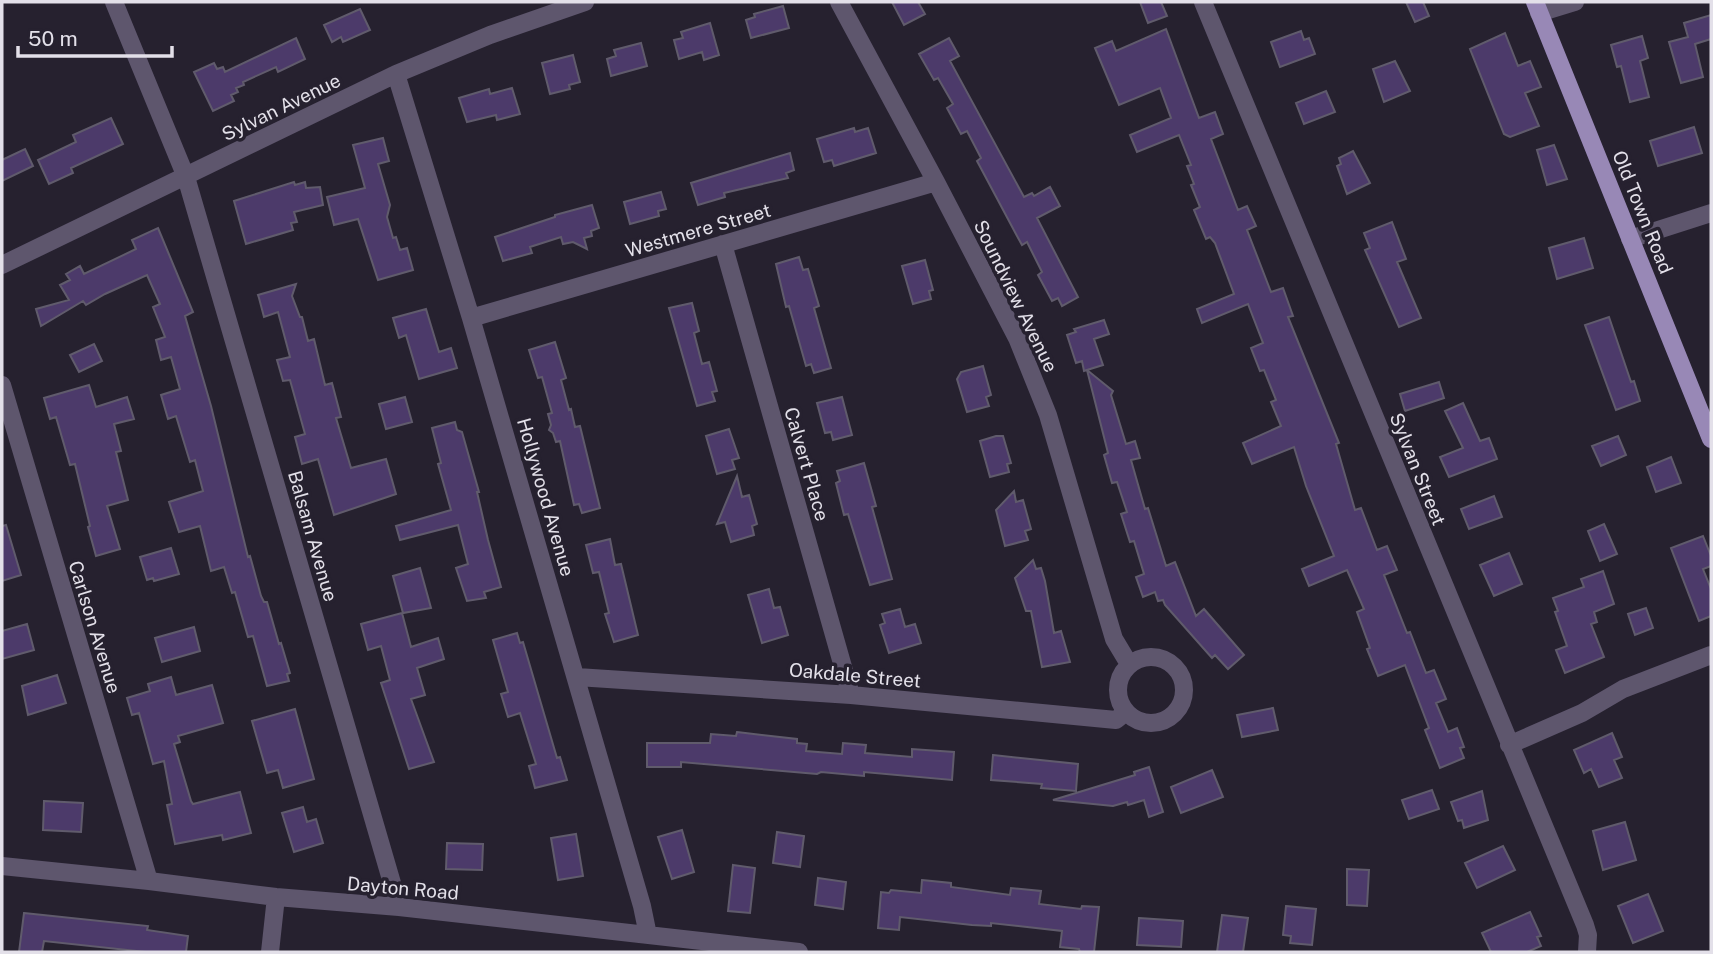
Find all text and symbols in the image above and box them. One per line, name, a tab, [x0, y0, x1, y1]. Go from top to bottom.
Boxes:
scale bar	[18, 14, 172, 58]
text: 50 m	[28, 26, 78, 51]
street label: Sylvan Avenue	[218, 69, 344, 145]
street label: Old Town Road	[1608, 147, 1678, 277]
street label: Westmere Street	[623, 199, 773, 261]
street label: Soundview Avenue	[970, 216, 1062, 376]
street label: Calvert Place	[780, 405, 834, 523]
street label: Sylvan Street	[1385, 410, 1451, 528]
street label: Hollywood Avenue	[513, 415, 579, 579]
street label: Balsam Avenue	[284, 468, 342, 604]
street label: Carlson Avenue	[64, 558, 126, 696]
street label: Oakdale Street	[788, 658, 922, 692]
street label: Dayton Road	[346, 872, 460, 904]

